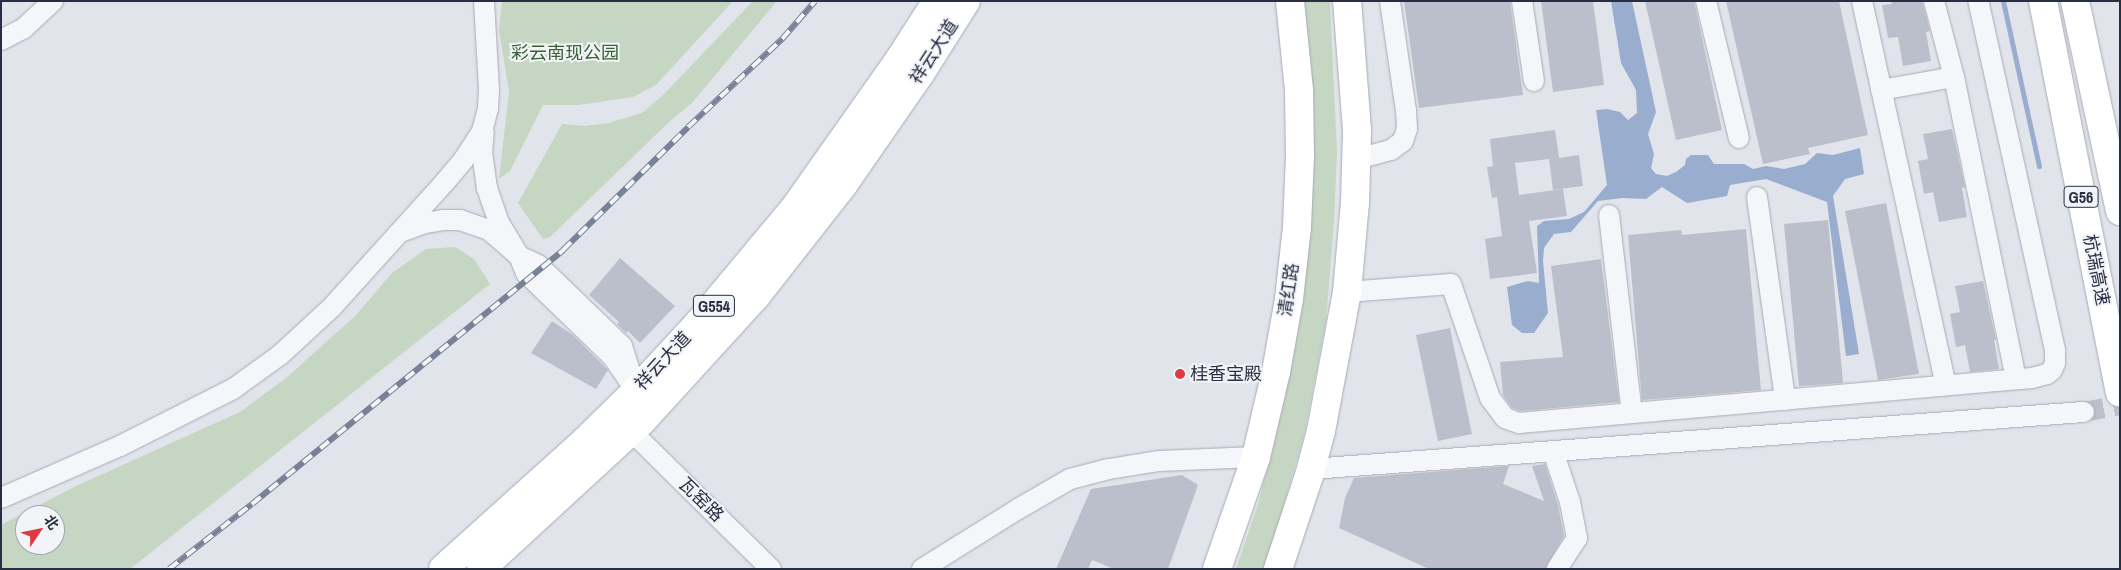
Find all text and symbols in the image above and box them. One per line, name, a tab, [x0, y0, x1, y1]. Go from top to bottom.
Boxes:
street label: 祥云大道	[905, 16, 963, 88]
park label: 彩云南现公园	[511, 42, 619, 64]
road number: G56	[2064, 183, 2098, 210]
street label: 杭瑞高速	[2079, 233, 2113, 307]
street label: 清红路	[1275, 262, 1303, 318]
road number: G554	[693, 292, 735, 320]
street label: 祥云大道	[631, 327, 695, 395]
place label: 桂香宝殿	[1190, 363, 1262, 385]
marker: 桂香宝殿	[1174, 368, 1186, 380]
street label: 瓦窑路	[674, 473, 728, 527]
north arrow	[15, 505, 65, 555]
text: 北	[40, 511, 63, 533]

